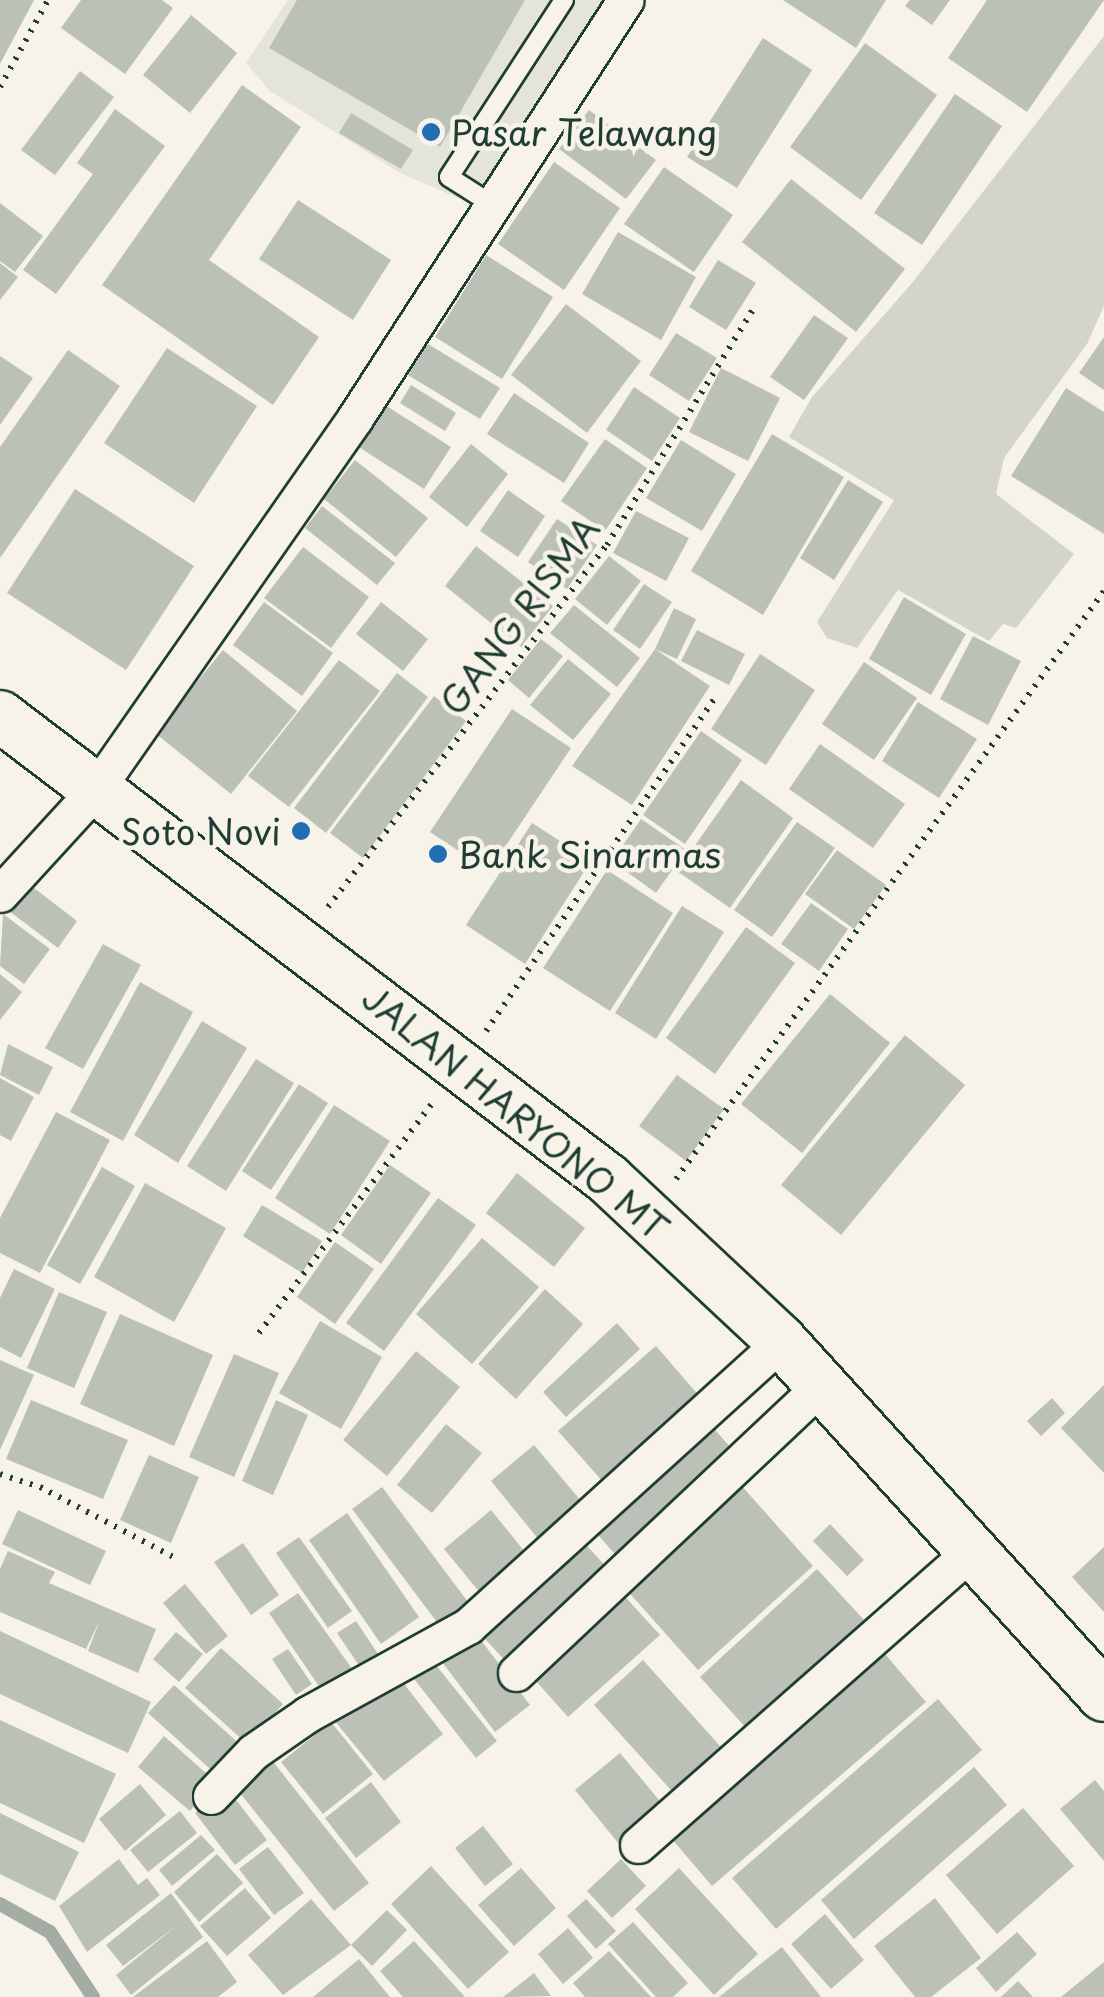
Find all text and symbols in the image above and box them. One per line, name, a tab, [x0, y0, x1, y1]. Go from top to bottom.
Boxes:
place label: Pasar Telawang	[451, 111, 716, 153]
marker: Pasar Telawang	[420, 121, 442, 143]
street label: GANG RISMA	[430, 506, 608, 724]
place label: Soto Novi	[120, 810, 281, 852]
marker: Soto Novi	[290, 820, 312, 842]
place label: Bank Sinarmas	[458, 833, 722, 875]
marker: Bank Sinarmas	[427, 843, 449, 865]
street label: JALAN HARYONO MT	[355, 976, 677, 1248]

